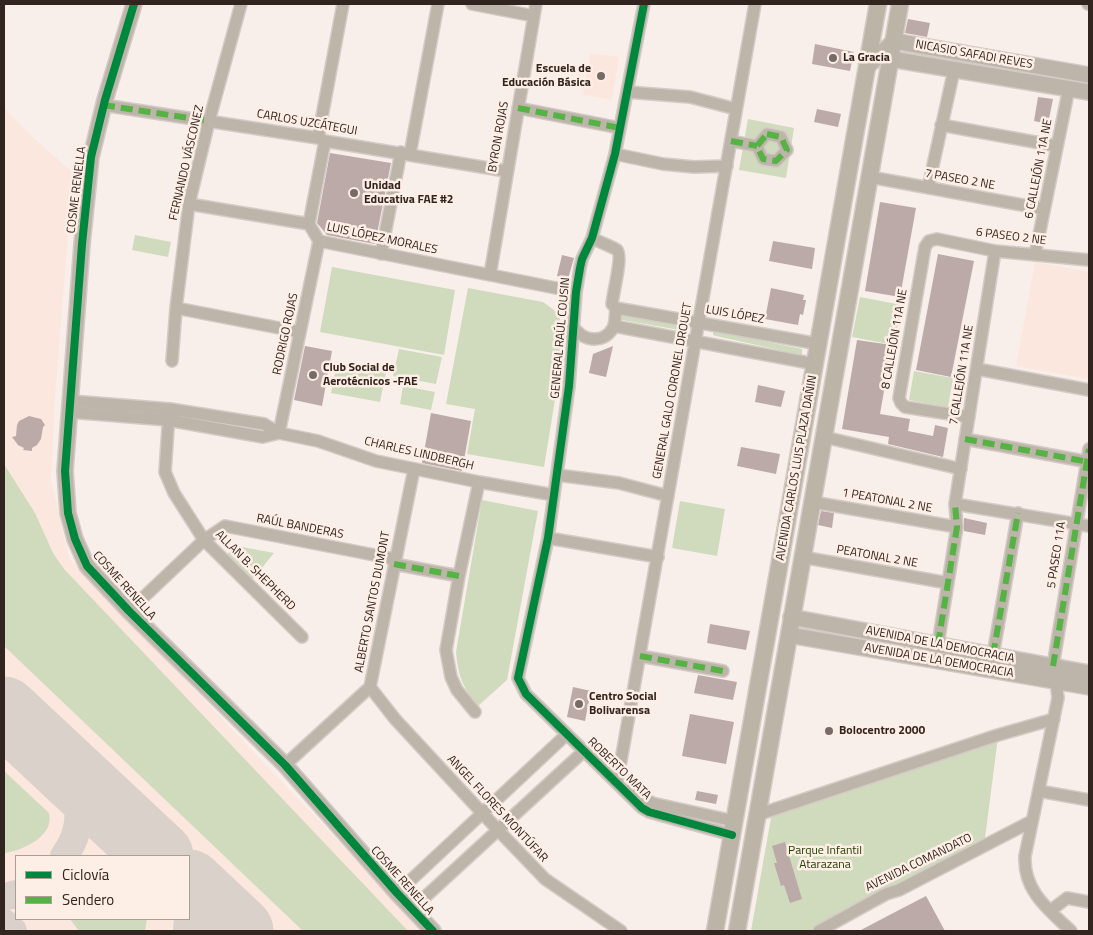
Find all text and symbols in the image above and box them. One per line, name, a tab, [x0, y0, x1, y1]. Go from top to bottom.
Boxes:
street label: NICASIO SAFADI REVES	[914, 38, 1034, 72]
place label: La Gracia	[843, 51, 890, 65]
marker: La Gracia	[827, 52, 839, 64]
place label: Escuela de Educación Básica	[502, 62, 591, 90]
marker: Escuela de Educación Básica	[595, 70, 607, 82]
street label: BYRON ROJAS	[486, 100, 512, 174]
street label: FERNANDO VÁSCONEZ	[167, 104, 207, 222]
street label: CARLOS UZCÁTEGUI	[256, 107, 358, 139]
street label: 6 CALLEJÓN 11A NE	[1022, 118, 1056, 220]
street label: COSME RENELLA	[65, 146, 89, 234]
street label: 7 PASEO 2 NE	[924, 167, 996, 193]
place label: Unidad Educativa FAE #2	[364, 179, 454, 207]
marker: Unidad Educativa FAE #2	[348, 187, 360, 199]
street label: LUIS LÓPEZ MORALES	[325, 220, 439, 258]
street label: 6 PASEO 2 NE	[975, 226, 1047, 248]
street label: GENERAL RAÚL COUSIN	[549, 277, 573, 399]
street label: 8 CALLEJÓN 11A NE	[879, 288, 911, 390]
street label: RODRIGO ROJAS	[270, 292, 302, 376]
street label: GENERAL GALO CORONEL DROUET	[650, 302, 696, 480]
street label: LUIS LÓPEZ	[705, 303, 765, 327]
street label: 7 CALLEJÓN 11A NE	[947, 324, 977, 426]
place label: Club Social de Aerotécnicos -FAE	[323, 361, 418, 389]
marker: Club Social de Aerotécnicos -FAE	[307, 369, 319, 381]
street label: AVENIDA CARLOS LUIS PLAZA DAÑIN	[774, 374, 820, 562]
street label: CHARLES LINDBERGH	[363, 434, 475, 474]
street label: 1 PEATONAL 2 NE	[841, 486, 933, 516]
street label: RAÚL BANDERAS	[255, 512, 345, 542]
street label: 5 PASEO 11A	[1045, 521, 1069, 589]
street label: ALLAN B. SHEPHERD	[212, 528, 298, 614]
street label: ALBERTO SANTOS DUMONT	[352, 530, 394, 674]
street label: PEATONAL 2 NE	[835, 543, 919, 571]
street label: COSME RENELLA	[89, 549, 159, 623]
street label: AVENIDA DE LA DEMOCRACIA	[864, 624, 1016, 666]
street label: AVENIDA DE LA DEMOCRACIA	[863, 641, 1015, 681]
place label: Centro Social Bolivarensa	[589, 690, 657, 718]
marker: Centro Social Bolivarensa	[573, 698, 585, 710]
place label: Bolocentro 2000	[839, 724, 925, 738]
marker: Bolocentro 2000	[823, 725, 835, 737]
street label: ROBERTO MATA	[584, 735, 654, 803]
street label: ANGEL FLORES MONTÚFAR	[444, 752, 550, 866]
street label: AVENIDA COMANDATO	[863, 831, 975, 895]
street label: COSME RENELLA	[367, 844, 437, 918]
park label: Parque Infantil Atarazana	[788, 844, 862, 872]
legend	[15, 855, 190, 920]
text: Ciclovía	[62, 863, 109, 886]
text: Sendero	[62, 888, 114, 911]

